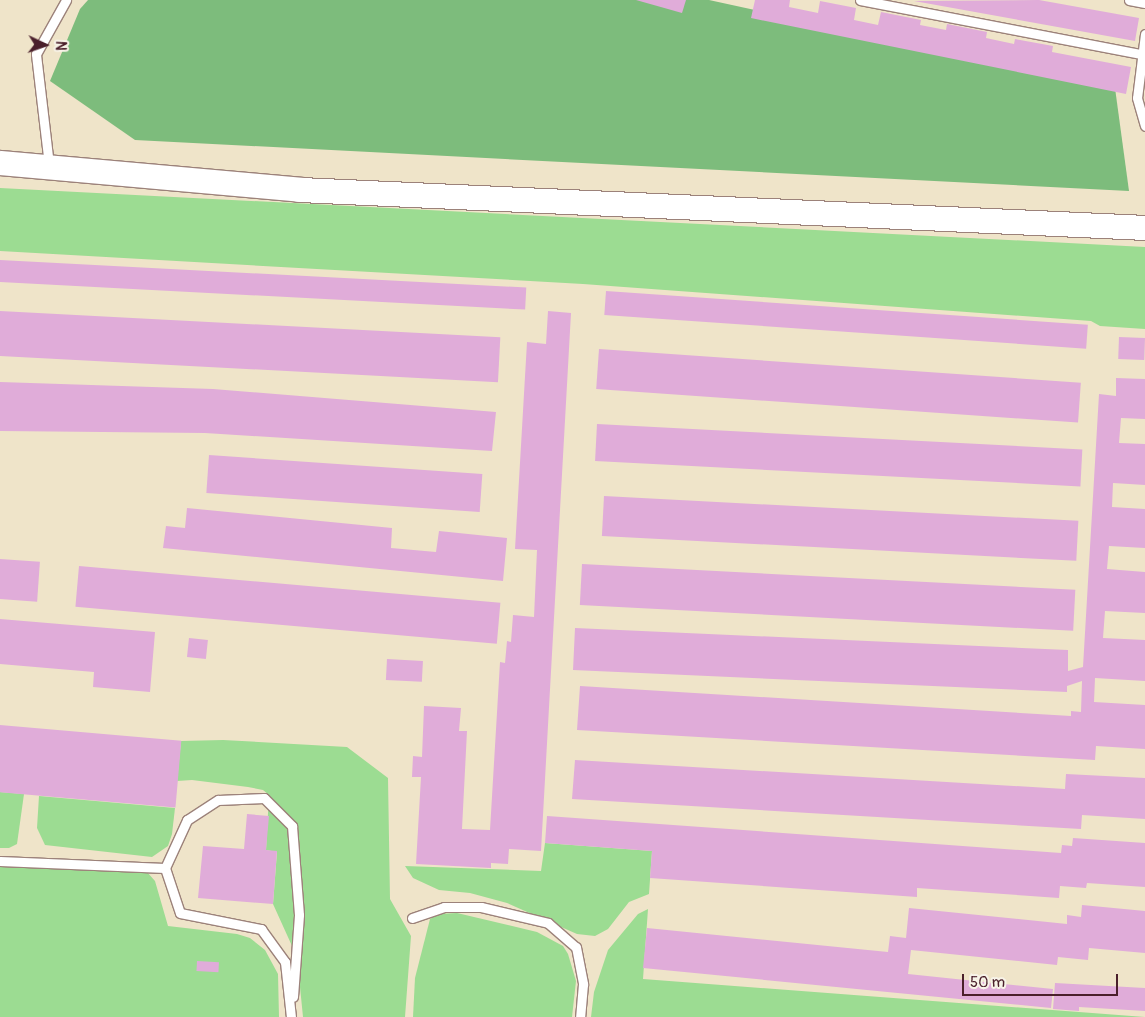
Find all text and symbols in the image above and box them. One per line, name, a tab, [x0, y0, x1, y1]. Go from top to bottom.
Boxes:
north arrow	[20, 20, 70, 70]
text: N	[52, 41, 69, 51]
scale bar	[965, 964, 1121, 996]
text: 50 m	[970, 973, 1005, 992]

